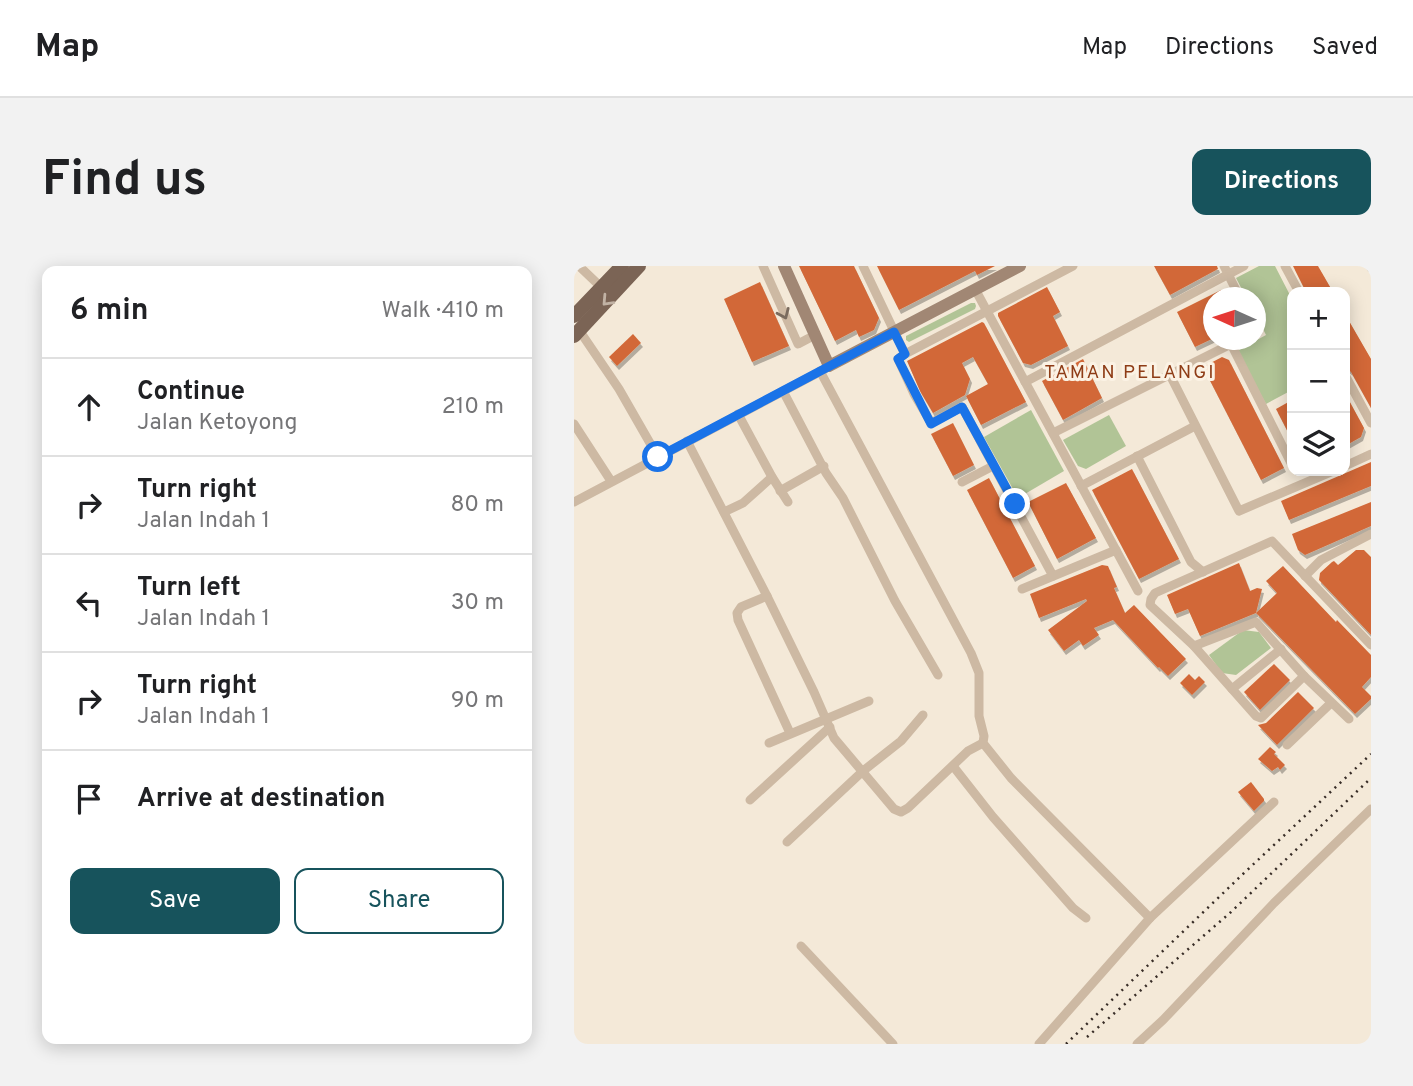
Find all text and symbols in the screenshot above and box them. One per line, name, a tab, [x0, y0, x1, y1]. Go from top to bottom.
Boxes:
text: Map	[35, 27, 99, 69]
text: Map	[1082, 33, 1127, 63]
text: Directions	[1165, 33, 1274, 63]
text: Saved	[1312, 33, 1378, 63]
button: Directions	[1192, 149, 1371, 215]
text: Find us	[42, 151, 207, 213]
north arrow	[1203, 287, 1266, 350]
map controls	[1287, 287, 1350, 476]
button: +	[1287, 287, 1350, 350]
text: 6 min	[70, 293, 148, 330]
one-way arrow	[602, 293, 615, 306]
text: Walk · 410 m	[382, 297, 504, 326]
one-way arrow	[776, 307, 790, 319]
button: −	[1287, 350, 1350, 413]
district label: TAMAN PELANGI	[1044, 361, 1216, 385]
text: Continue	[137, 376, 245, 409]
icon: ahead	[70, 388, 108, 426]
text: 210 m	[442, 393, 504, 422]
text: Jalan Ketoyong	[137, 409, 297, 438]
button: layers	[1287, 413, 1350, 476]
route start	[642, 441, 673, 472]
text: Turn right	[137, 474, 257, 507]
icon: right	[70, 486, 108, 524]
route end	[999, 488, 1030, 519]
text: 80 m	[451, 491, 504, 520]
text: Jalan Indah 1	[137, 507, 270, 536]
text: Turn left	[137, 572, 241, 605]
icon: left	[70, 584, 108, 622]
text: 30 m	[451, 589, 504, 618]
text: Jalan Indah 1	[137, 605, 270, 634]
text: Turn right	[137, 670, 257, 703]
icon: right	[70, 682, 108, 720]
text: 90 m	[451, 687, 504, 716]
text: Jalan Indah 1	[137, 703, 270, 732]
icon: arrive	[70, 780, 108, 818]
text: Arrive at destination	[137, 783, 385, 816]
button: Save	[70, 868, 280, 934]
button: Share	[294, 868, 504, 934]

